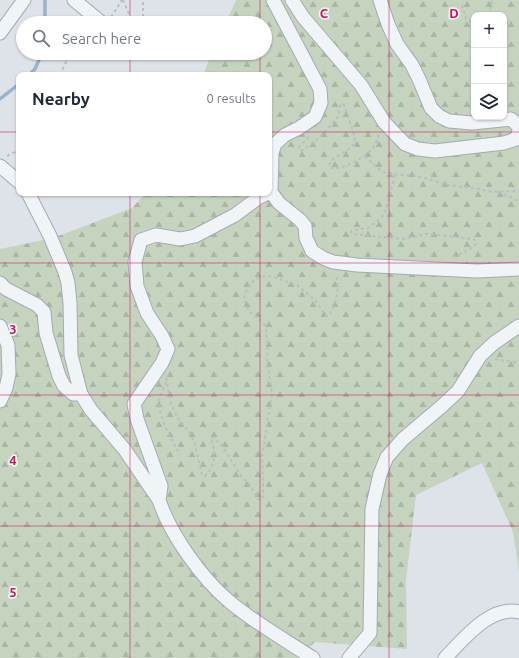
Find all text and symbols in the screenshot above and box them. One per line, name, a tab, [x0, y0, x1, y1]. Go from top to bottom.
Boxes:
text: C	[320, 6, 329, 20]
text: D	[449, 6, 459, 20]
map controls	[471, 12, 507, 120]
button: +	[471, 12, 507, 48]
search box	[16, 16, 272, 60]
icon: search	[30, 27, 52, 49]
text: Search here	[62, 30, 141, 47]
button: −	[471, 48, 507, 84]
button: layers	[471, 84, 507, 120]
text: Nearby	[32, 89, 90, 108]
text: 0 results	[206, 91, 256, 105]
text: 3	[9, 322, 17, 336]
text: 4	[9, 453, 17, 467]
text: 5	[9, 585, 17, 599]

